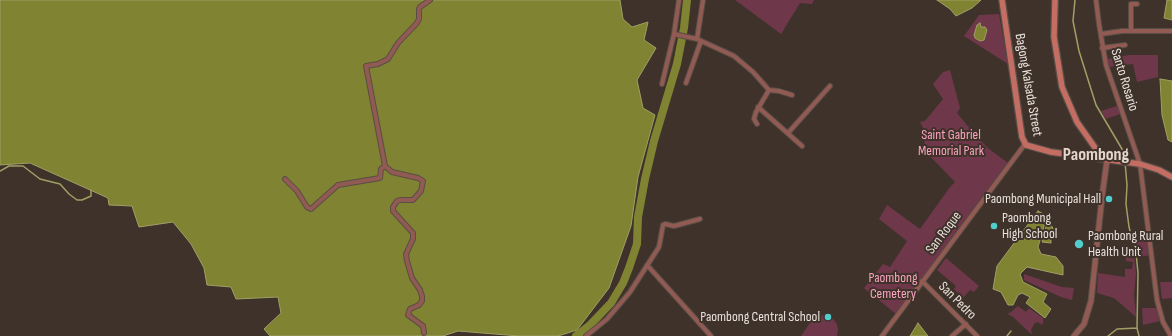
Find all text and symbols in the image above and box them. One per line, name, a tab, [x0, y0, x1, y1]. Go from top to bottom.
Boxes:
street label: Bagong Kalsada Street	[1011, 32, 1045, 138]
street label: Santo Rosario	[1107, 47, 1141, 113]
park label: Saint Gabriel Memorial Park	[918, 127, 984, 160]
district label: Paombong	[1063, 144, 1129, 166]
place label: Paombong Municipal Hall	[985, 191, 1101, 207]
marker: Paombong Municipal Hall	[1104, 194, 1114, 204]
street label: San Roque	[923, 208, 965, 258]
place label: Paombong High School	[1002, 210, 1057, 242]
marker: Paombong High School	[989, 221, 999, 231]
place label: Paombong Rural Health Unit	[1088, 228, 1163, 260]
marker: Paombong Rural Health Unit	[1073, 238, 1085, 250]
park label: Paombong Cemetery	[868, 270, 918, 302]
street label: San Pedro	[935, 279, 979, 323]
place label: Paombong Central School	[700, 309, 820, 325]
marker: Paombong Central School	[823, 312, 833, 322]

